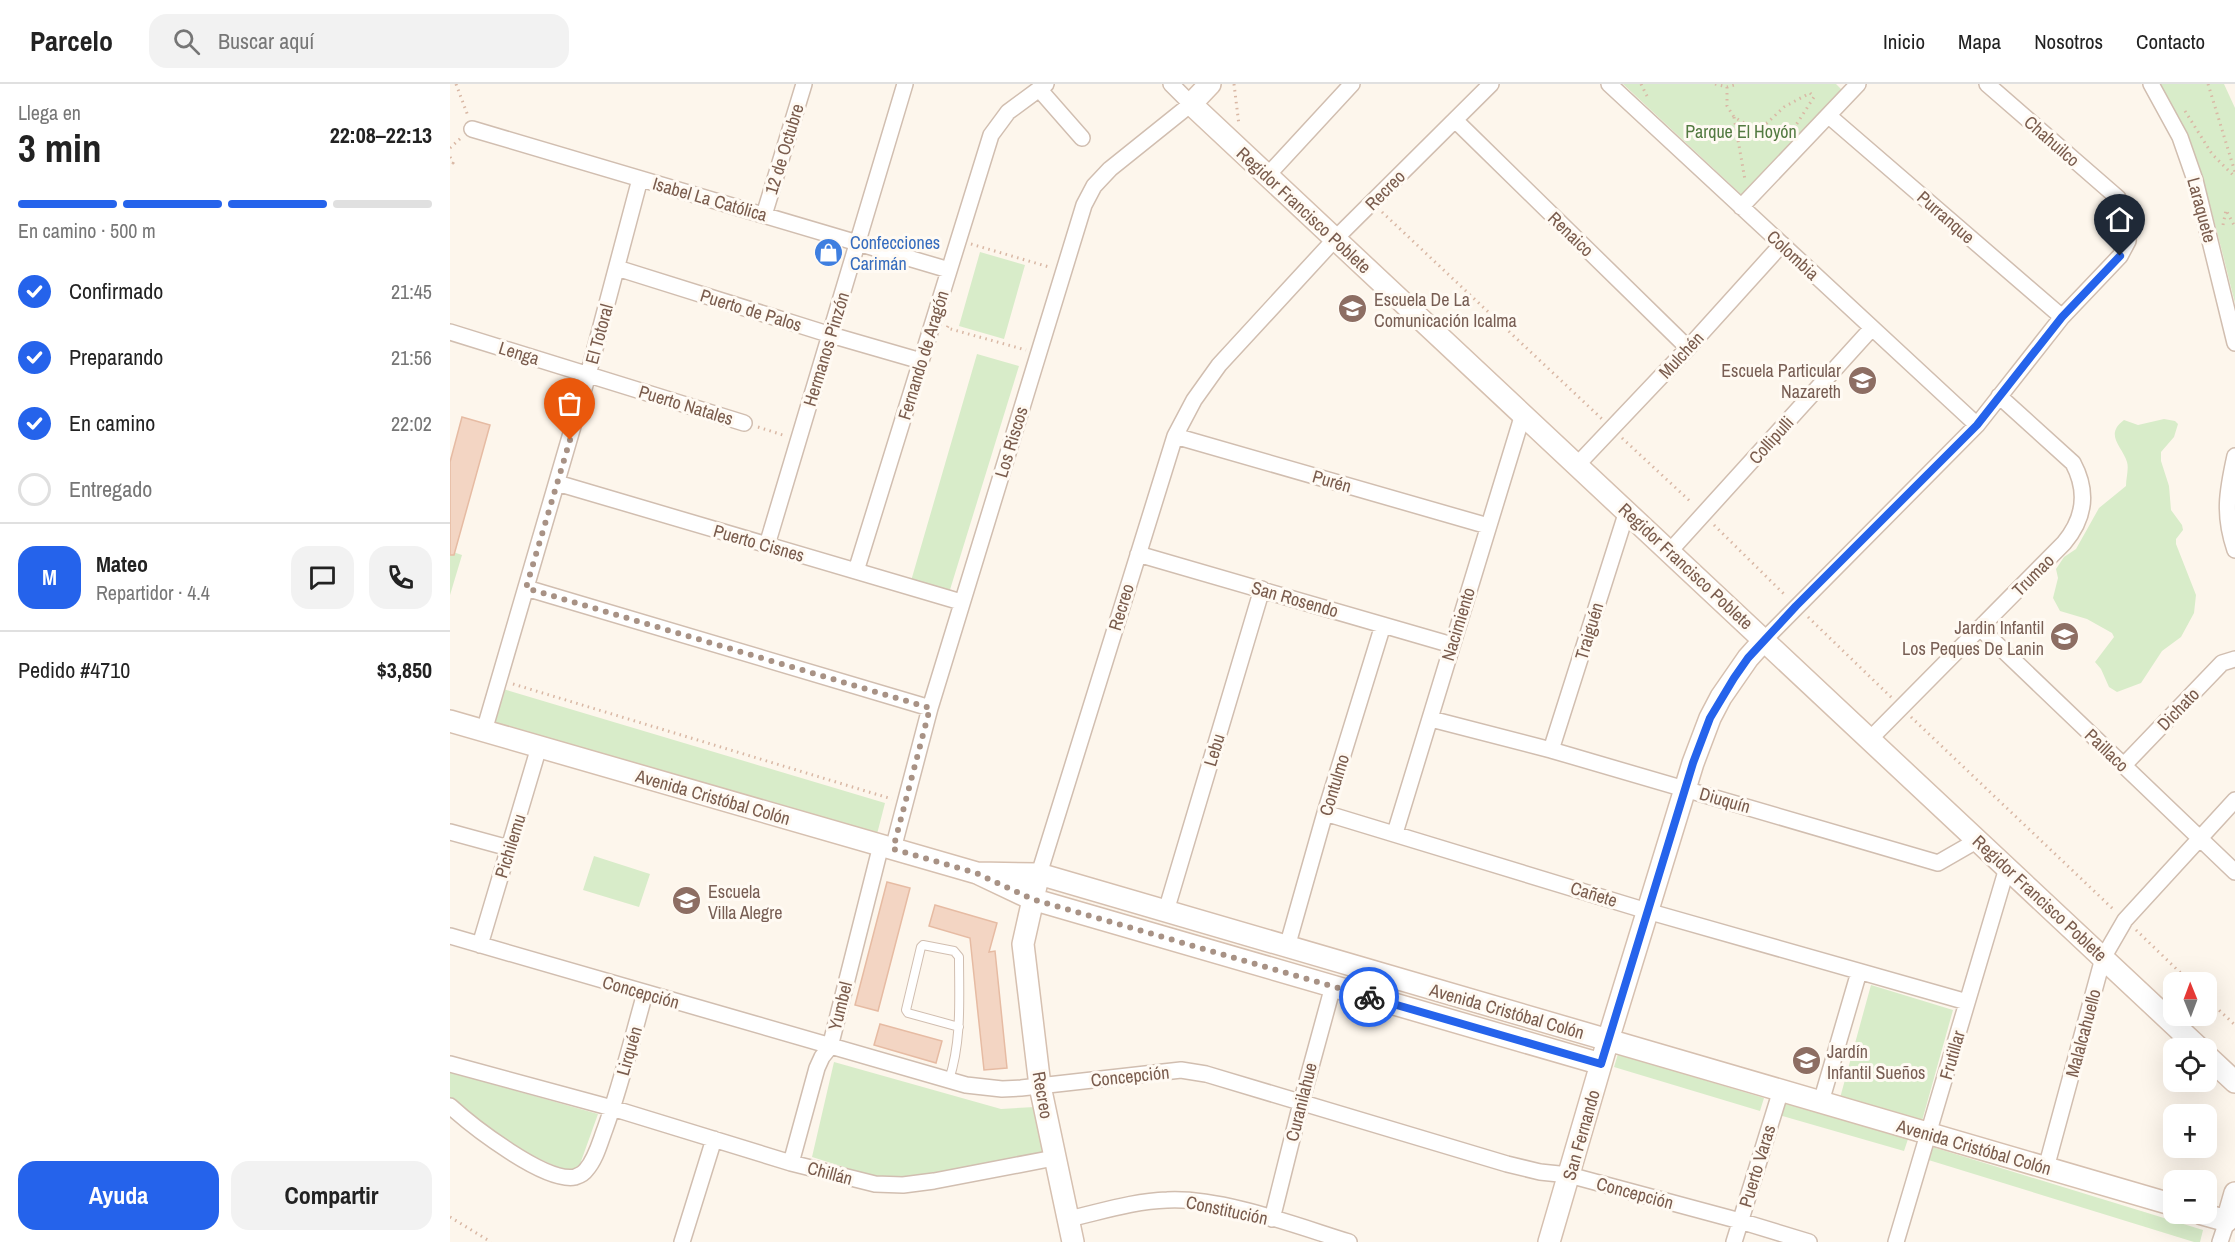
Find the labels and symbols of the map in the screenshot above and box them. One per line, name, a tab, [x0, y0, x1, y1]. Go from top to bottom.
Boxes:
street label: 12 de Octubre	[758, 101, 810, 197]
street label: Chahuilco	[2019, 110, 2085, 172]
park label: Parque El Hoyón	[1685, 119, 1797, 144]
street label: Regidor Francisco Poblete	[1231, 141, 1377, 279]
street label: Recreo	[1359, 164, 1411, 216]
street label: Isabel La Católica	[650, 171, 770, 227]
street label: Laraquete	[2181, 175, 2223, 245]
street label: Purranque	[1912, 185, 1980, 249]
pin	[2094, 194, 2145, 256]
street label: Renaico	[1543, 206, 1599, 262]
street label: Colombia	[1761, 224, 1825, 286]
place label: Confecciones Carimán	[850, 230, 940, 276]
shop icon: Confecciones Carimán	[813, 236, 845, 268]
street label: Puerto de Palos	[697, 283, 805, 337]
street label: Fernando de Aragón	[891, 287, 955, 423]
place label: Escuela De La Comunicación Icalma	[1374, 287, 1517, 333]
street label: Hermanos Pinzón	[797, 289, 855, 409]
school or university icon: Escuela De La Comunicación Icalma	[1337, 293, 1369, 325]
street label: El Totoral	[579, 301, 619, 367]
street label: Mulchén	[1653, 326, 1709, 384]
street label: Lenga	[496, 335, 542, 371]
place label: Escuela Particular Nazareth	[1721, 358, 1841, 404]
school or university icon: Escuela Particular Nazareth	[1846, 364, 1878, 396]
pin	[544, 378, 595, 440]
street label: Puerto Natales	[636, 379, 736, 431]
street label: Los Riscos	[988, 403, 1034, 481]
street label: Collipulli	[1743, 411, 1799, 469]
street label: Purén	[1310, 464, 1354, 498]
street label: Regidor Francisco Poblete	[1613, 497, 1759, 635]
street label: Puerto Cisnes	[711, 518, 807, 568]
street label: Trumao	[2006, 548, 2060, 602]
street label: San Rosendo	[1249, 575, 1341, 623]
street label: Recreo	[1102, 581, 1140, 633]
street label: Nacimiento	[1435, 584, 1481, 664]
street label: Traiguén	[1568, 599, 1610, 663]
place label: Jardin Infantil Los Peques De Lanin	[1902, 615, 2044, 661]
school or university icon: Jardin Infantil Los Peques De Lanin	[2049, 621, 2081, 653]
street label: Dichato	[2151, 682, 2205, 736]
street label: Paillaco	[2079, 723, 2135, 777]
street label: Lebu	[1197, 731, 1231, 769]
street label: Contulmo	[1313, 751, 1355, 819]
street label: Avenida Cristóbal Colón	[632, 763, 793, 831]
street label: Diuquín	[1697, 781, 1753, 819]
street label: Pichilemu	[488, 811, 532, 881]
street label: Regidor Francisco Poblete	[1967, 829, 2113, 967]
street label: Cañete	[1568, 875, 1620, 913]
place label: Escuela Villa Alegre	[708, 879, 782, 925]
school or university icon: Escuela Villa Alegre	[671, 885, 703, 917]
courier	[1339, 967, 1399, 1027]
street label: Concepción	[600, 969, 682, 1015]
north arrow	[2163, 972, 2217, 1026]
street label: Avenida Cristóbal Colón	[1426, 977, 1587, 1045]
street label: Yumbel	[822, 979, 858, 1033]
street label: Malalcahuello	[2059, 986, 2107, 1080]
street label: Lirquén	[610, 1023, 648, 1079]
street label: Frutillar	[1933, 1027, 1971, 1082]
place label: Jardín Infantil Sueños	[1827, 1039, 1925, 1085]
school or university icon: Jardín Infantil Sueños	[1790, 1045, 1822, 1077]
street label: Concepción	[1090, 1059, 1170, 1093]
street label: Curanilahue	[1279, 1060, 1323, 1144]
street label: Recreo	[1027, 1069, 1059, 1121]
street label: San Fernando	[1556, 1087, 1606, 1183]
street label: Avenida Cristóbal Colón	[1893, 1113, 2054, 1181]
street label: Puerto Varas	[1733, 1122, 1781, 1210]
street label: Chillán	[805, 1155, 855, 1191]
street label: Concepción	[1594, 1171, 1676, 1215]
street label: Constitución	[1184, 1189, 1270, 1231]

